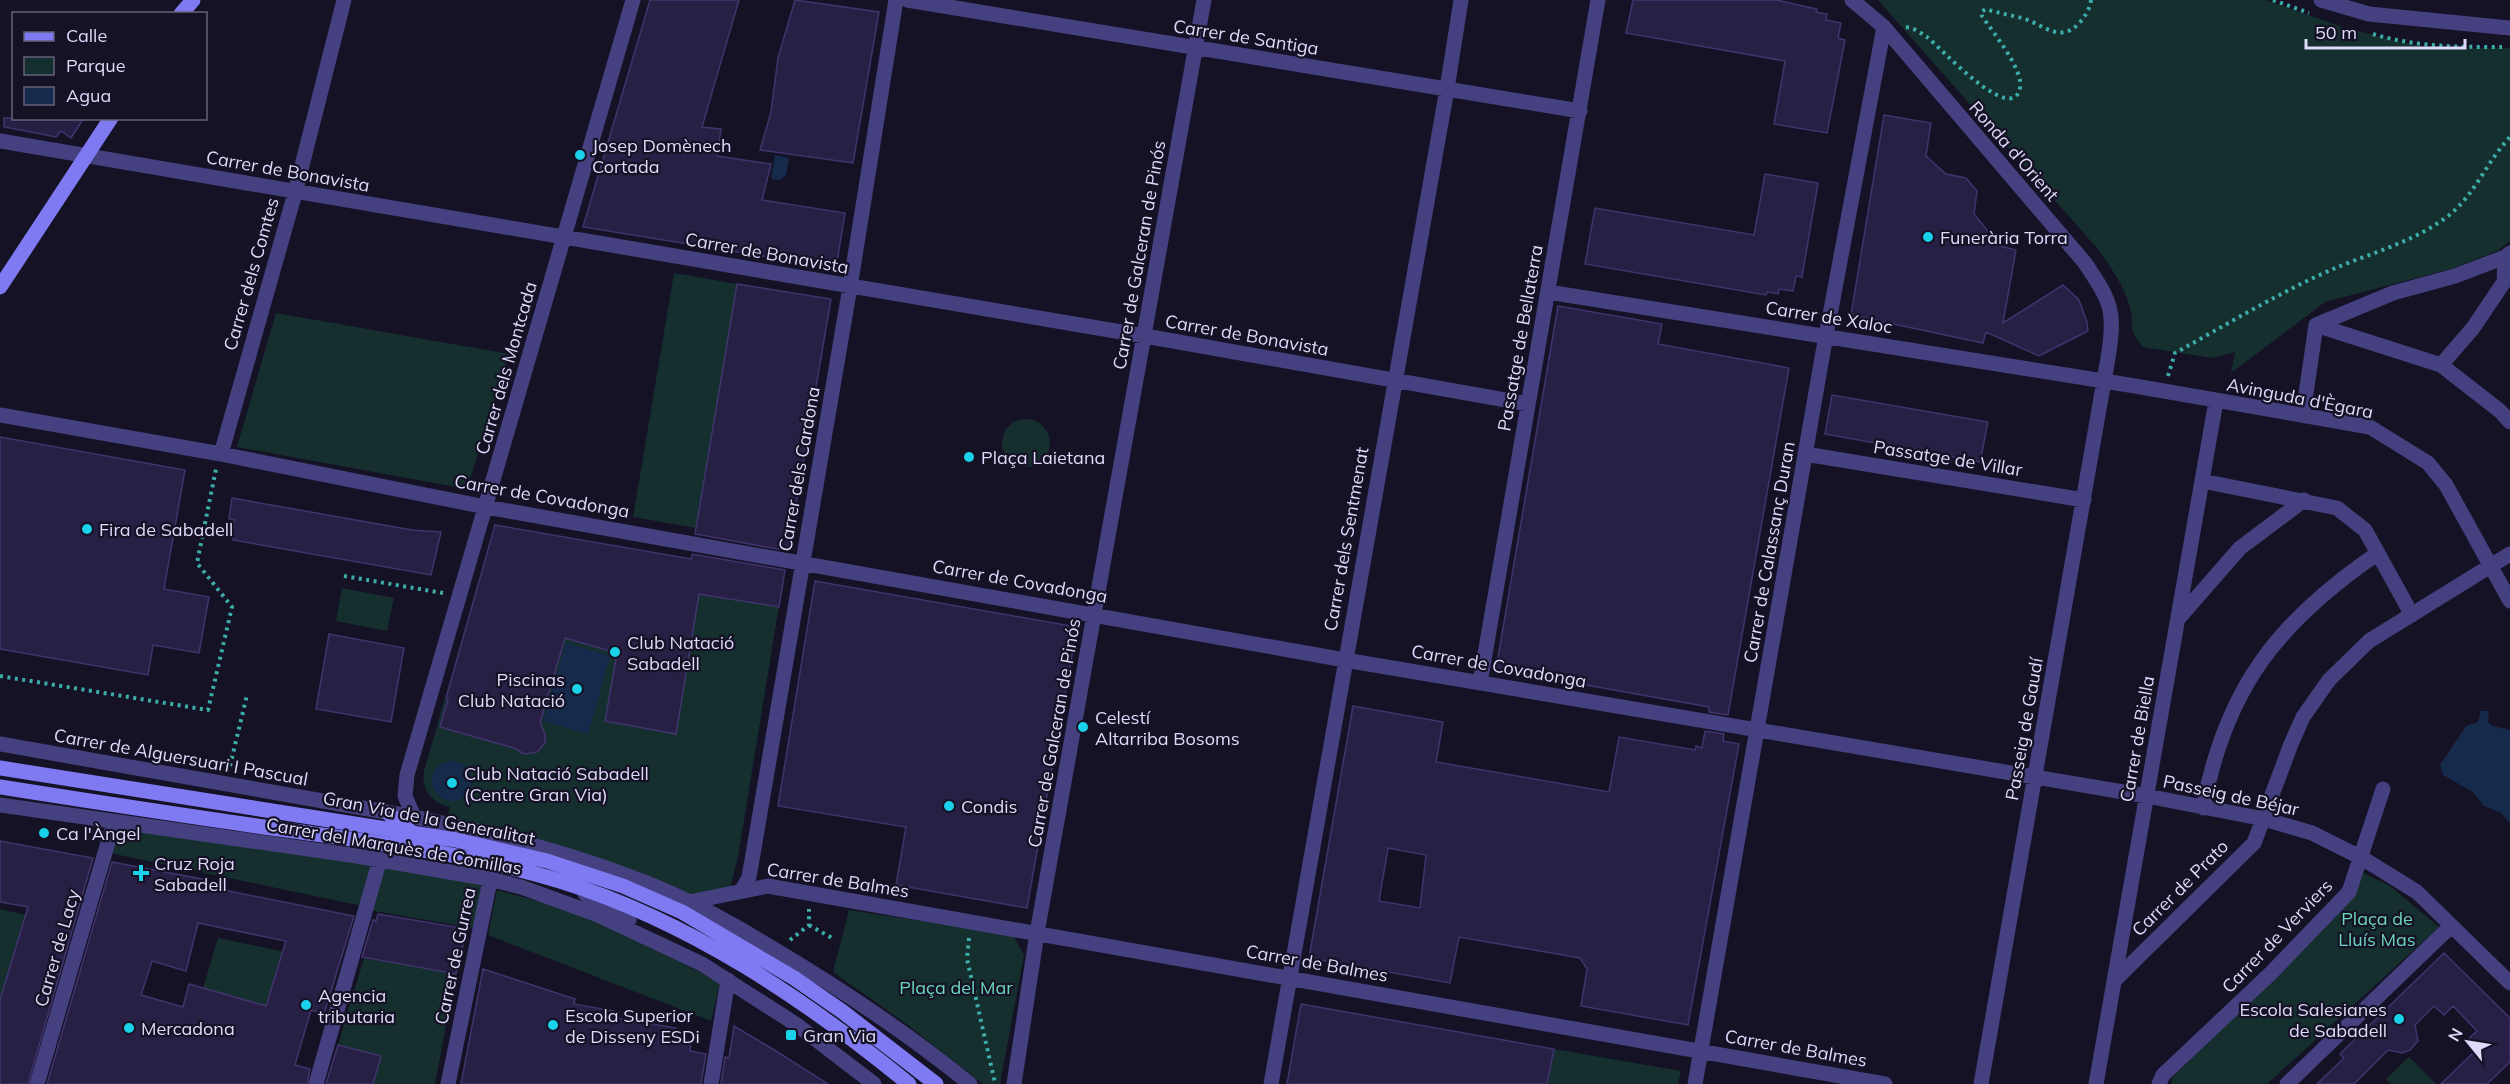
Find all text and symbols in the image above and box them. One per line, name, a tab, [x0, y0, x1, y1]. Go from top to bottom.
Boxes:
legend	[12, 12, 207, 120]
scale bar	[2306, 12, 2465, 50]
street label: Carrer de Santiga	[1172, 14, 1320, 60]
text: 50 m	[2315, 21, 2357, 44]
text: Calle	[66, 24, 107, 47]
text: Parque	[66, 54, 125, 77]
text: Agua	[66, 84, 111, 107]
street label: Ronda d'Orient	[1964, 96, 2064, 206]
place label: Josep Domènech Cortada	[592, 134, 732, 178]
street label: Carrer de Galceran de Pinós	[1107, 139, 1171, 371]
street label: Carrer de Bonavista	[204, 145, 372, 197]
marker: Josep Domènech Cortada	[573, 148, 587, 162]
street label: Carrer dels Comtes	[218, 195, 284, 353]
place label: Funerària Torra	[1940, 226, 2068, 249]
street label: Carrer de Bonavista	[683, 227, 851, 279]
marker: Funerària Torra	[1921, 230, 1935, 244]
street label: Passatge de Bellaterra	[1492, 243, 1548, 433]
street label: Carrer dels Montcada	[470, 279, 542, 457]
street label: Carrer de Xaloc	[1764, 296, 1894, 338]
street label: Carrer de Bonavista	[1163, 309, 1331, 361]
street label: Avinguda d'Ègara	[2225, 373, 2375, 423]
street label: Carrer dels Cardona	[773, 385, 825, 553]
street label: Passatge de Villar	[1872, 435, 2024, 481]
street label: Carrer de Calassanç Duran	[1738, 439, 1800, 665]
street label: Carrer dels Sentmenat	[1318, 445, 1374, 633]
place label: Plaça Laietana	[981, 446, 1105, 469]
marker: Plaça Laietana	[962, 450, 976, 464]
street label: Carrer de Covadonga	[453, 469, 631, 523]
place label: Fira de Sabadell	[99, 518, 233, 541]
marker: Fira de Sabadell	[80, 522, 94, 536]
street label: Carrer de Covadonga	[931, 554, 1109, 608]
street label: Carrer de Galceran de Pinós	[1022, 617, 1086, 849]
place label: Club Natació Sabadell	[627, 631, 734, 675]
street label: Carrer de Covadonga	[1410, 639, 1588, 693]
marker: Club Natació Sabadell	[608, 645, 622, 659]
street label: Passeig de Gaudí	[2000, 654, 2048, 802]
place label: Piscinas Club Natació	[458, 668, 565, 712]
street label: Carrer de Biella	[2115, 674, 2159, 804]
marker: Piscinas Club Natació	[570, 682, 584, 696]
place label: Celestí Altarriba Bosoms	[1095, 706, 1240, 750]
marker: Celestí Altarriba Bosoms	[1076, 720, 1090, 734]
street label: Carrer de Alguersuari I Pascual	[52, 723, 310, 791]
place label: Club Natació Sabadell (Centre Gran Via)	[464, 762, 649, 806]
street label: Passeig de Béjar	[2161, 769, 2302, 821]
marker: Club Natació Sabadell (Centre Gran Via)	[445, 776, 459, 790]
street label: Gran Via de la Generalitat	[321, 786, 537, 850]
place label: Condis	[961, 795, 1018, 818]
marker: Condis	[942, 799, 956, 813]
street label: Carrer del Marquès de Comillas	[264, 812, 524, 880]
place label: Ca l'Àngel	[56, 822, 140, 845]
marker: Ca l'Àngel	[37, 826, 51, 840]
street label: Carrer de Prato	[2127, 835, 2233, 941]
place label: Cruz Roja Sabadell	[154, 852, 235, 896]
street label: Carrer de Balmes	[765, 857, 911, 903]
marker: Cruz Roja Sabadell	[132, 864, 150, 882]
street label: Carrer de Verviers	[2217, 874, 2337, 998]
street label: Carrer de Lacy	[29, 886, 85, 1009]
street label: Carrer de Gurrea	[429, 886, 481, 1026]
park label: Plaça de Lluís Mas	[2338, 907, 2416, 951]
street label: Carrer de Balmes	[1244, 939, 1390, 987]
park label: Plaça del Mar	[899, 976, 1013, 999]
place label: Agencia tributaria	[318, 984, 395, 1028]
marker: Agencia tributaria	[299, 998, 313, 1012]
place label: Escola Salesianes de Sabadell	[2239, 998, 2387, 1042]
place label: Escola Superior de Disseny ESDi	[565, 1004, 700, 1048]
marker: Escola Salesianes de Sabadell	[2392, 1012, 2406, 1026]
north arrow	[2438, 1012, 2498, 1072]
place label: Mercadona	[141, 1017, 235, 1040]
marker: Escola Superior de Disseny ESDi	[546, 1018, 560, 1032]
marker: Mercadona	[122, 1021, 136, 1035]
place label: Gran Via	[803, 1024, 876, 1047]
street label: Carrer de Balmes	[1723, 1024, 1869, 1072]
text: N	[2443, 1024, 2467, 1045]
marker: Gran Via	[784, 1028, 798, 1042]

